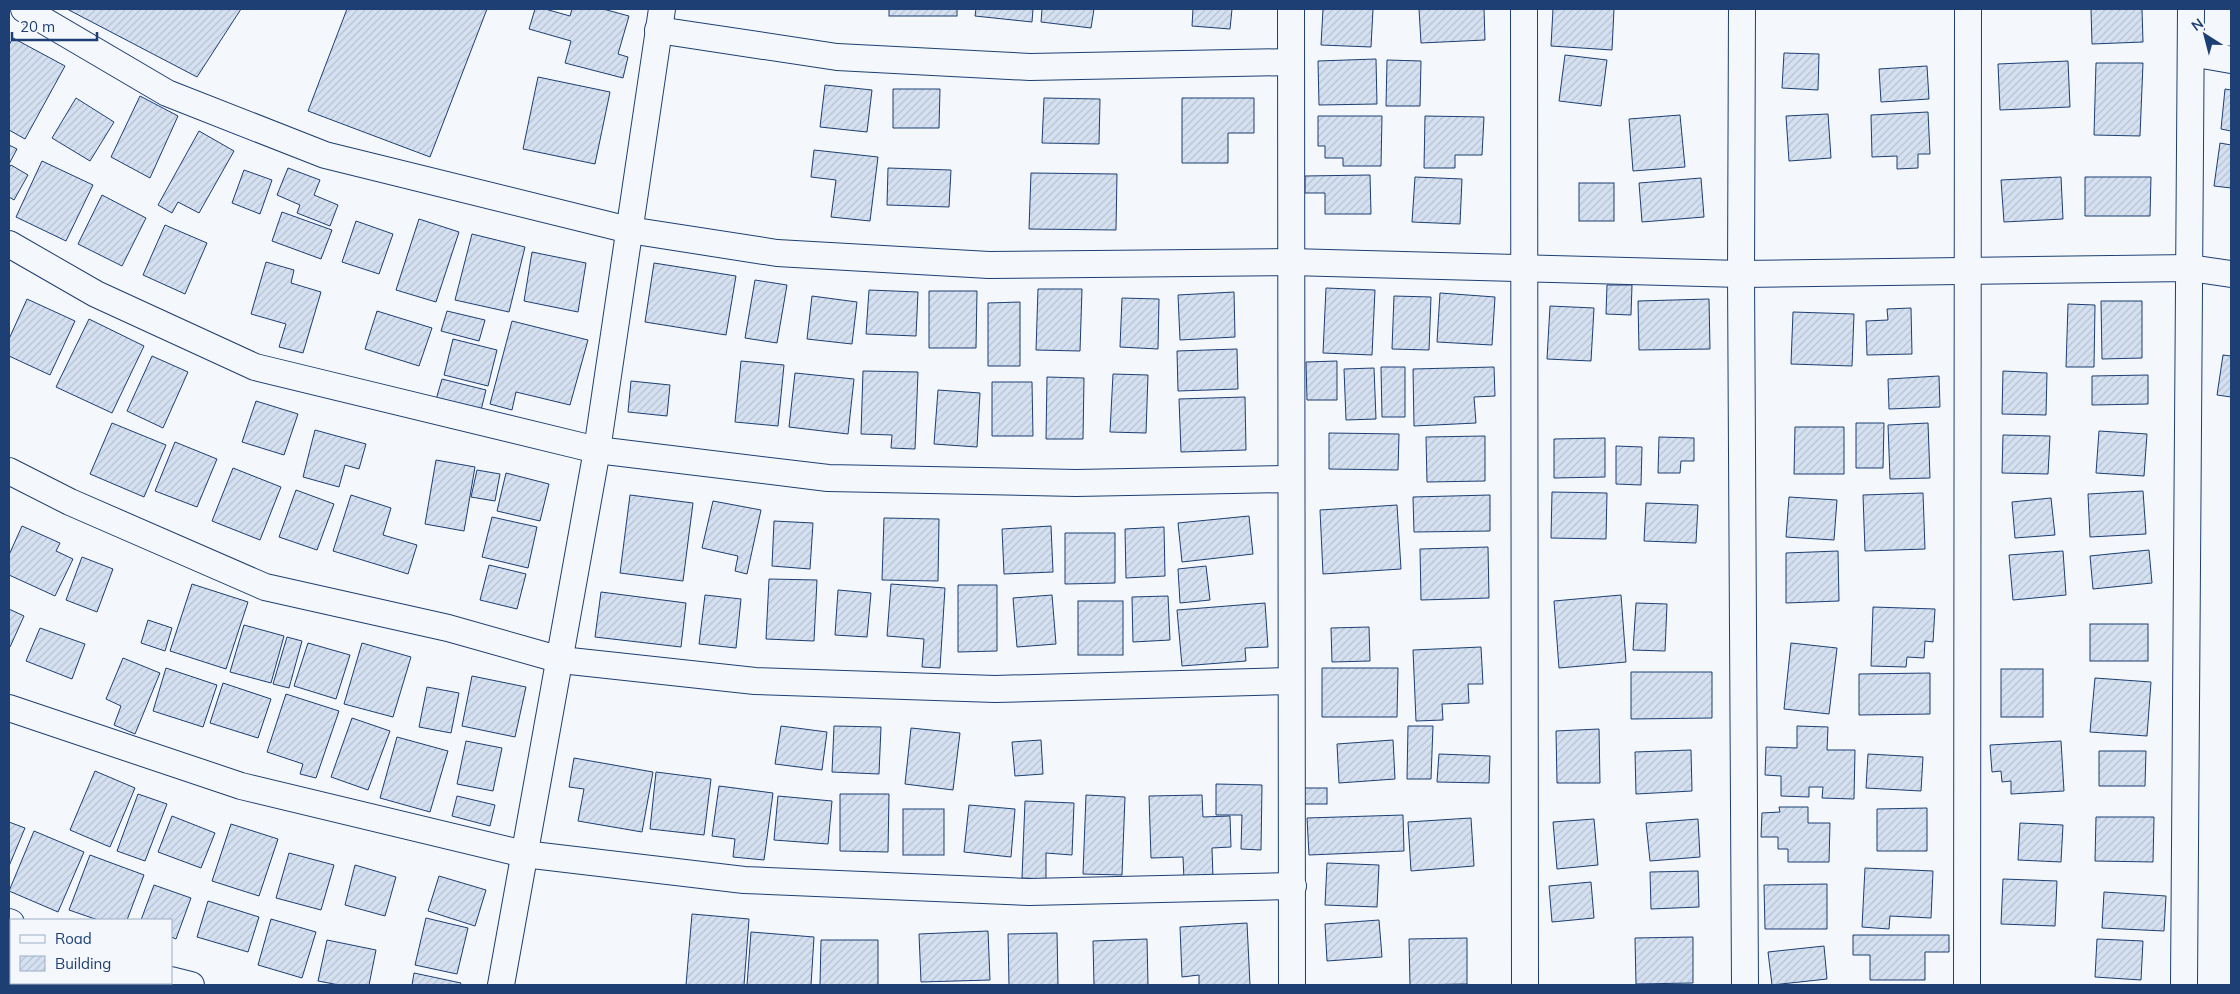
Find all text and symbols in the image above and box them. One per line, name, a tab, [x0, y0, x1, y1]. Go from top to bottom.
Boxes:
scale bar	[12, 10, 98, 42]
north arrow	[2180, 10, 2230, 60]
text: N	[2188, 14, 2207, 35]
text: 20 m	[20, 17, 55, 36]
legend	[10, 919, 172, 984]
text: Road	[55, 929, 92, 948]
text: Building	[55, 954, 111, 973]

